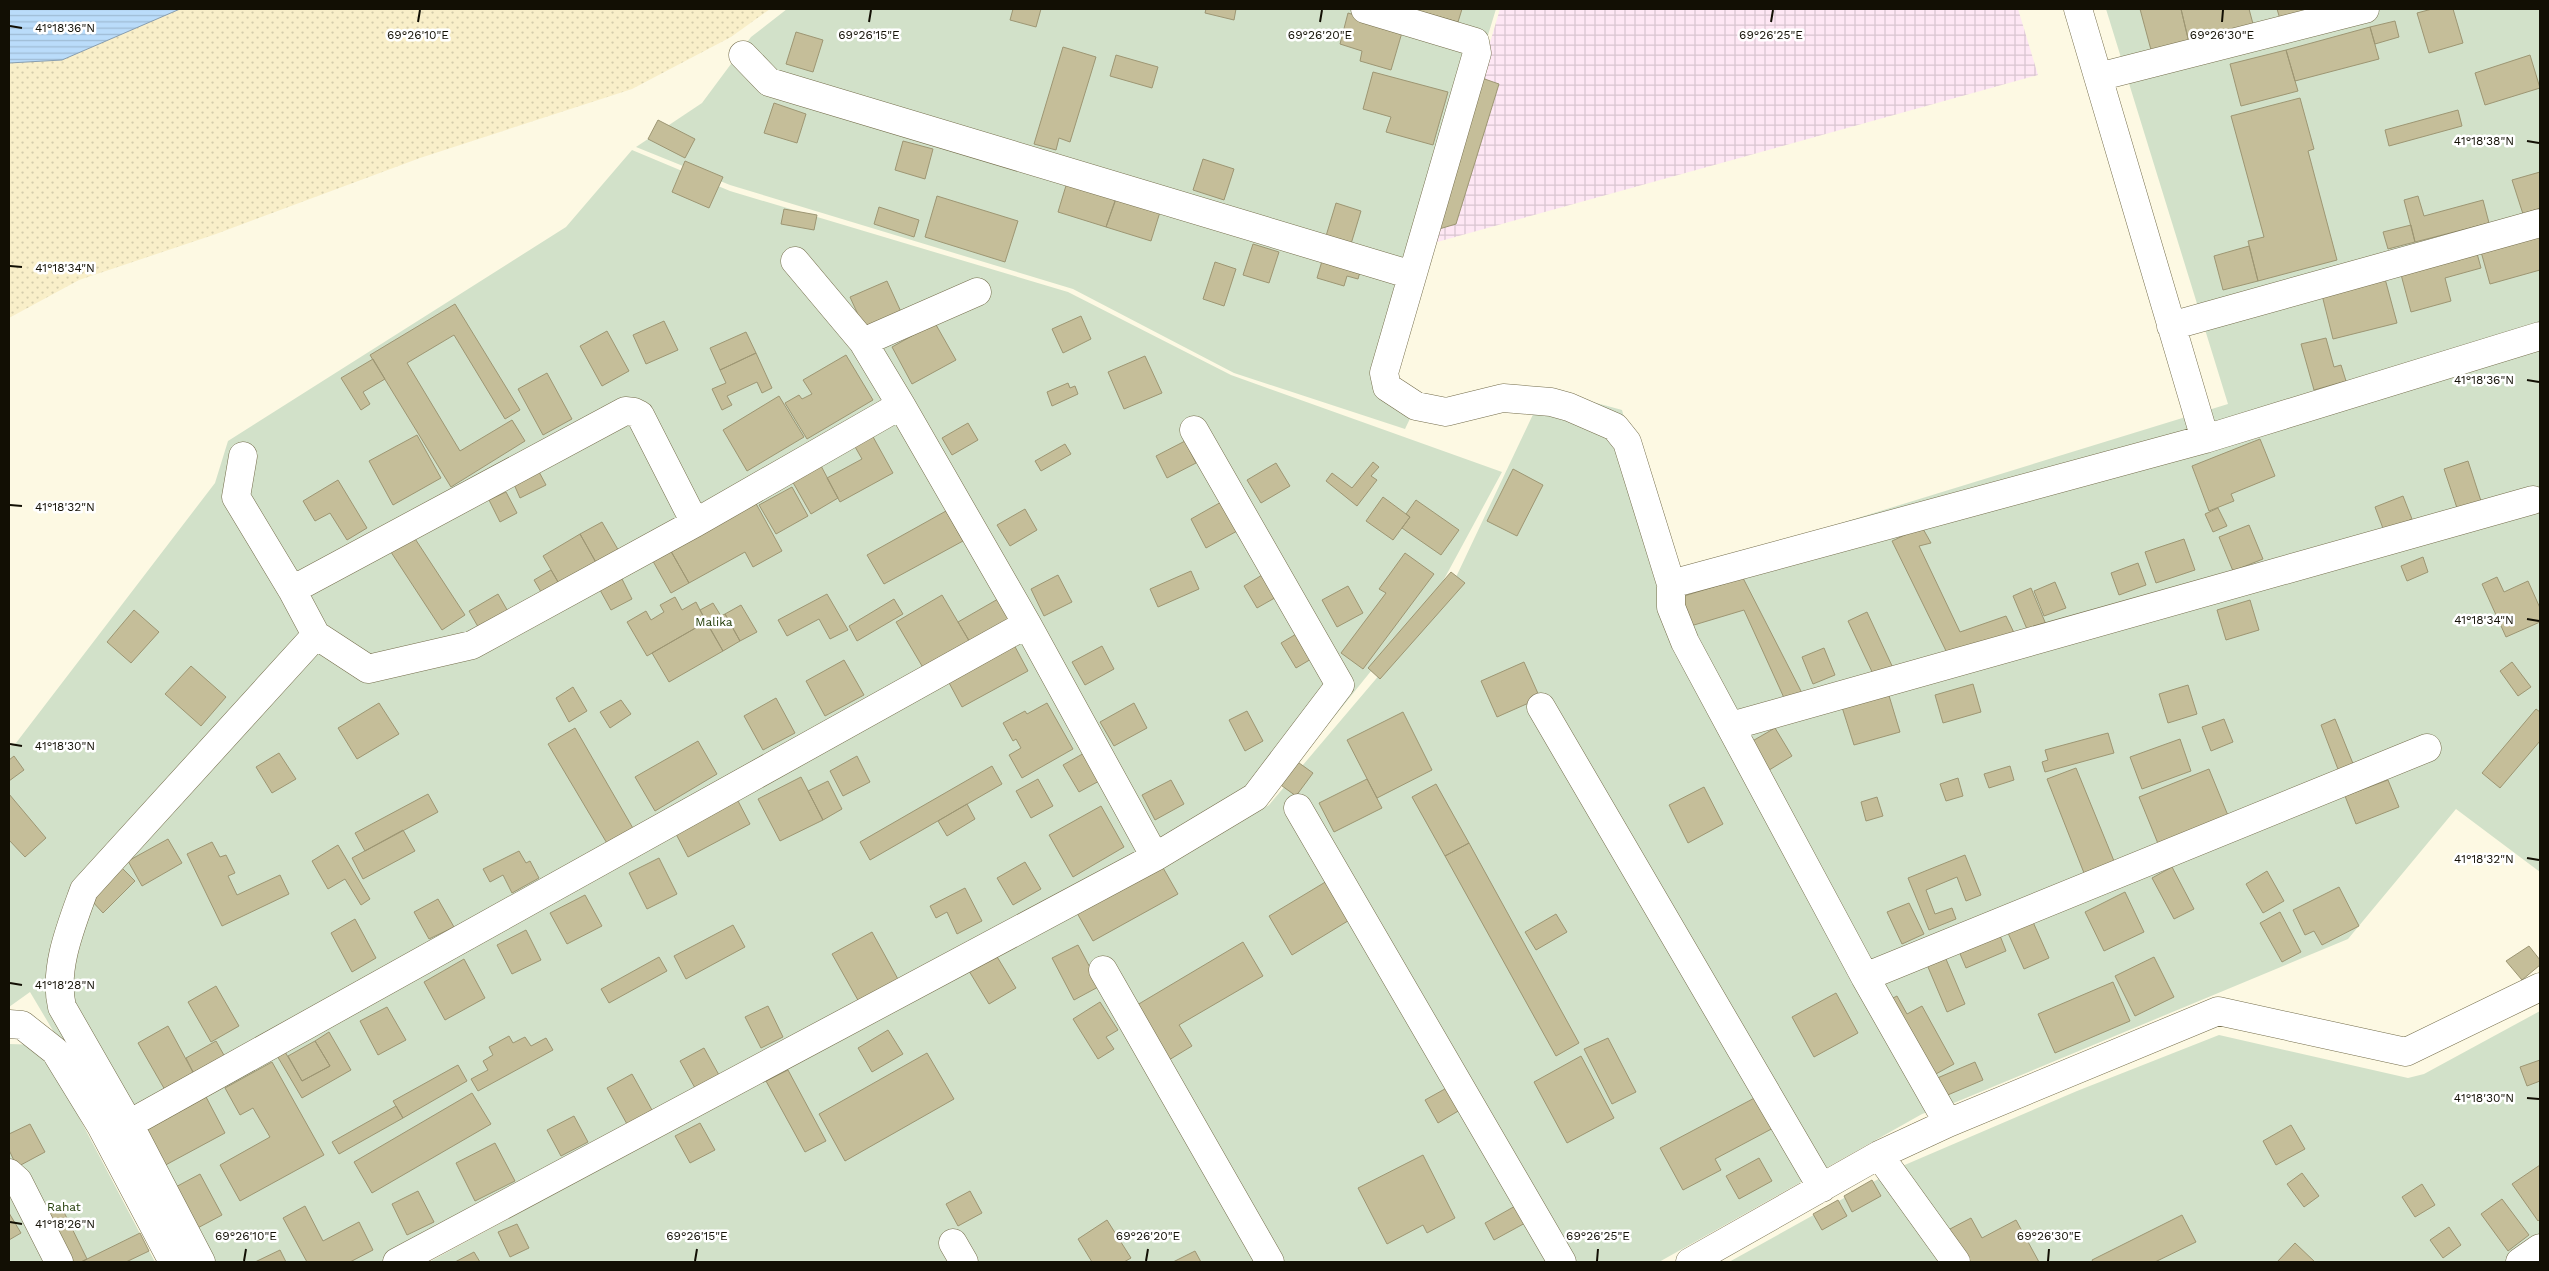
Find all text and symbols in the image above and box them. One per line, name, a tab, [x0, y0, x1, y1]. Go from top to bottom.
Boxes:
text: 41°18'36"N	[35, 21, 95, 35]
text: 69°26'10"E	[387, 28, 449, 42]
text: 69°26'15"E	[838, 28, 900, 42]
text: 69°26'20"E	[1288, 28, 1352, 42]
text: 69°26'25"E	[1739, 28, 1803, 42]
text: 69°26'30"E	[2190, 28, 2254, 42]
text: 41°18'38"N	[2454, 134, 2514, 148]
text: 41°18'34"N	[35, 261, 95, 275]
text: 41°18'36"N	[2454, 373, 2514, 387]
text: 41°18'32"N	[35, 500, 95, 514]
text: 41°18'34"N	[2454, 613, 2514, 627]
park label: Malika	[695, 615, 733, 629]
text: 41°18'30"N	[35, 739, 95, 753]
text: 41°18'32"N	[2454, 852, 2514, 866]
text: 41°18'28"N	[35, 978, 95, 992]
text: 41°18'30"N	[2454, 1091, 2514, 1105]
park label: Rahat	[47, 1200, 81, 1214]
text: 41°18'26"N	[35, 1217, 95, 1231]
text: 69°26'10"E	[215, 1229, 277, 1243]
text: 69°26'15"E	[666, 1229, 728, 1243]
text: 69°26'20"E	[1116, 1229, 1180, 1243]
text: 69°26'25"E	[1566, 1229, 1630, 1243]
text: 69°26'30"E	[2017, 1229, 2081, 1243]

